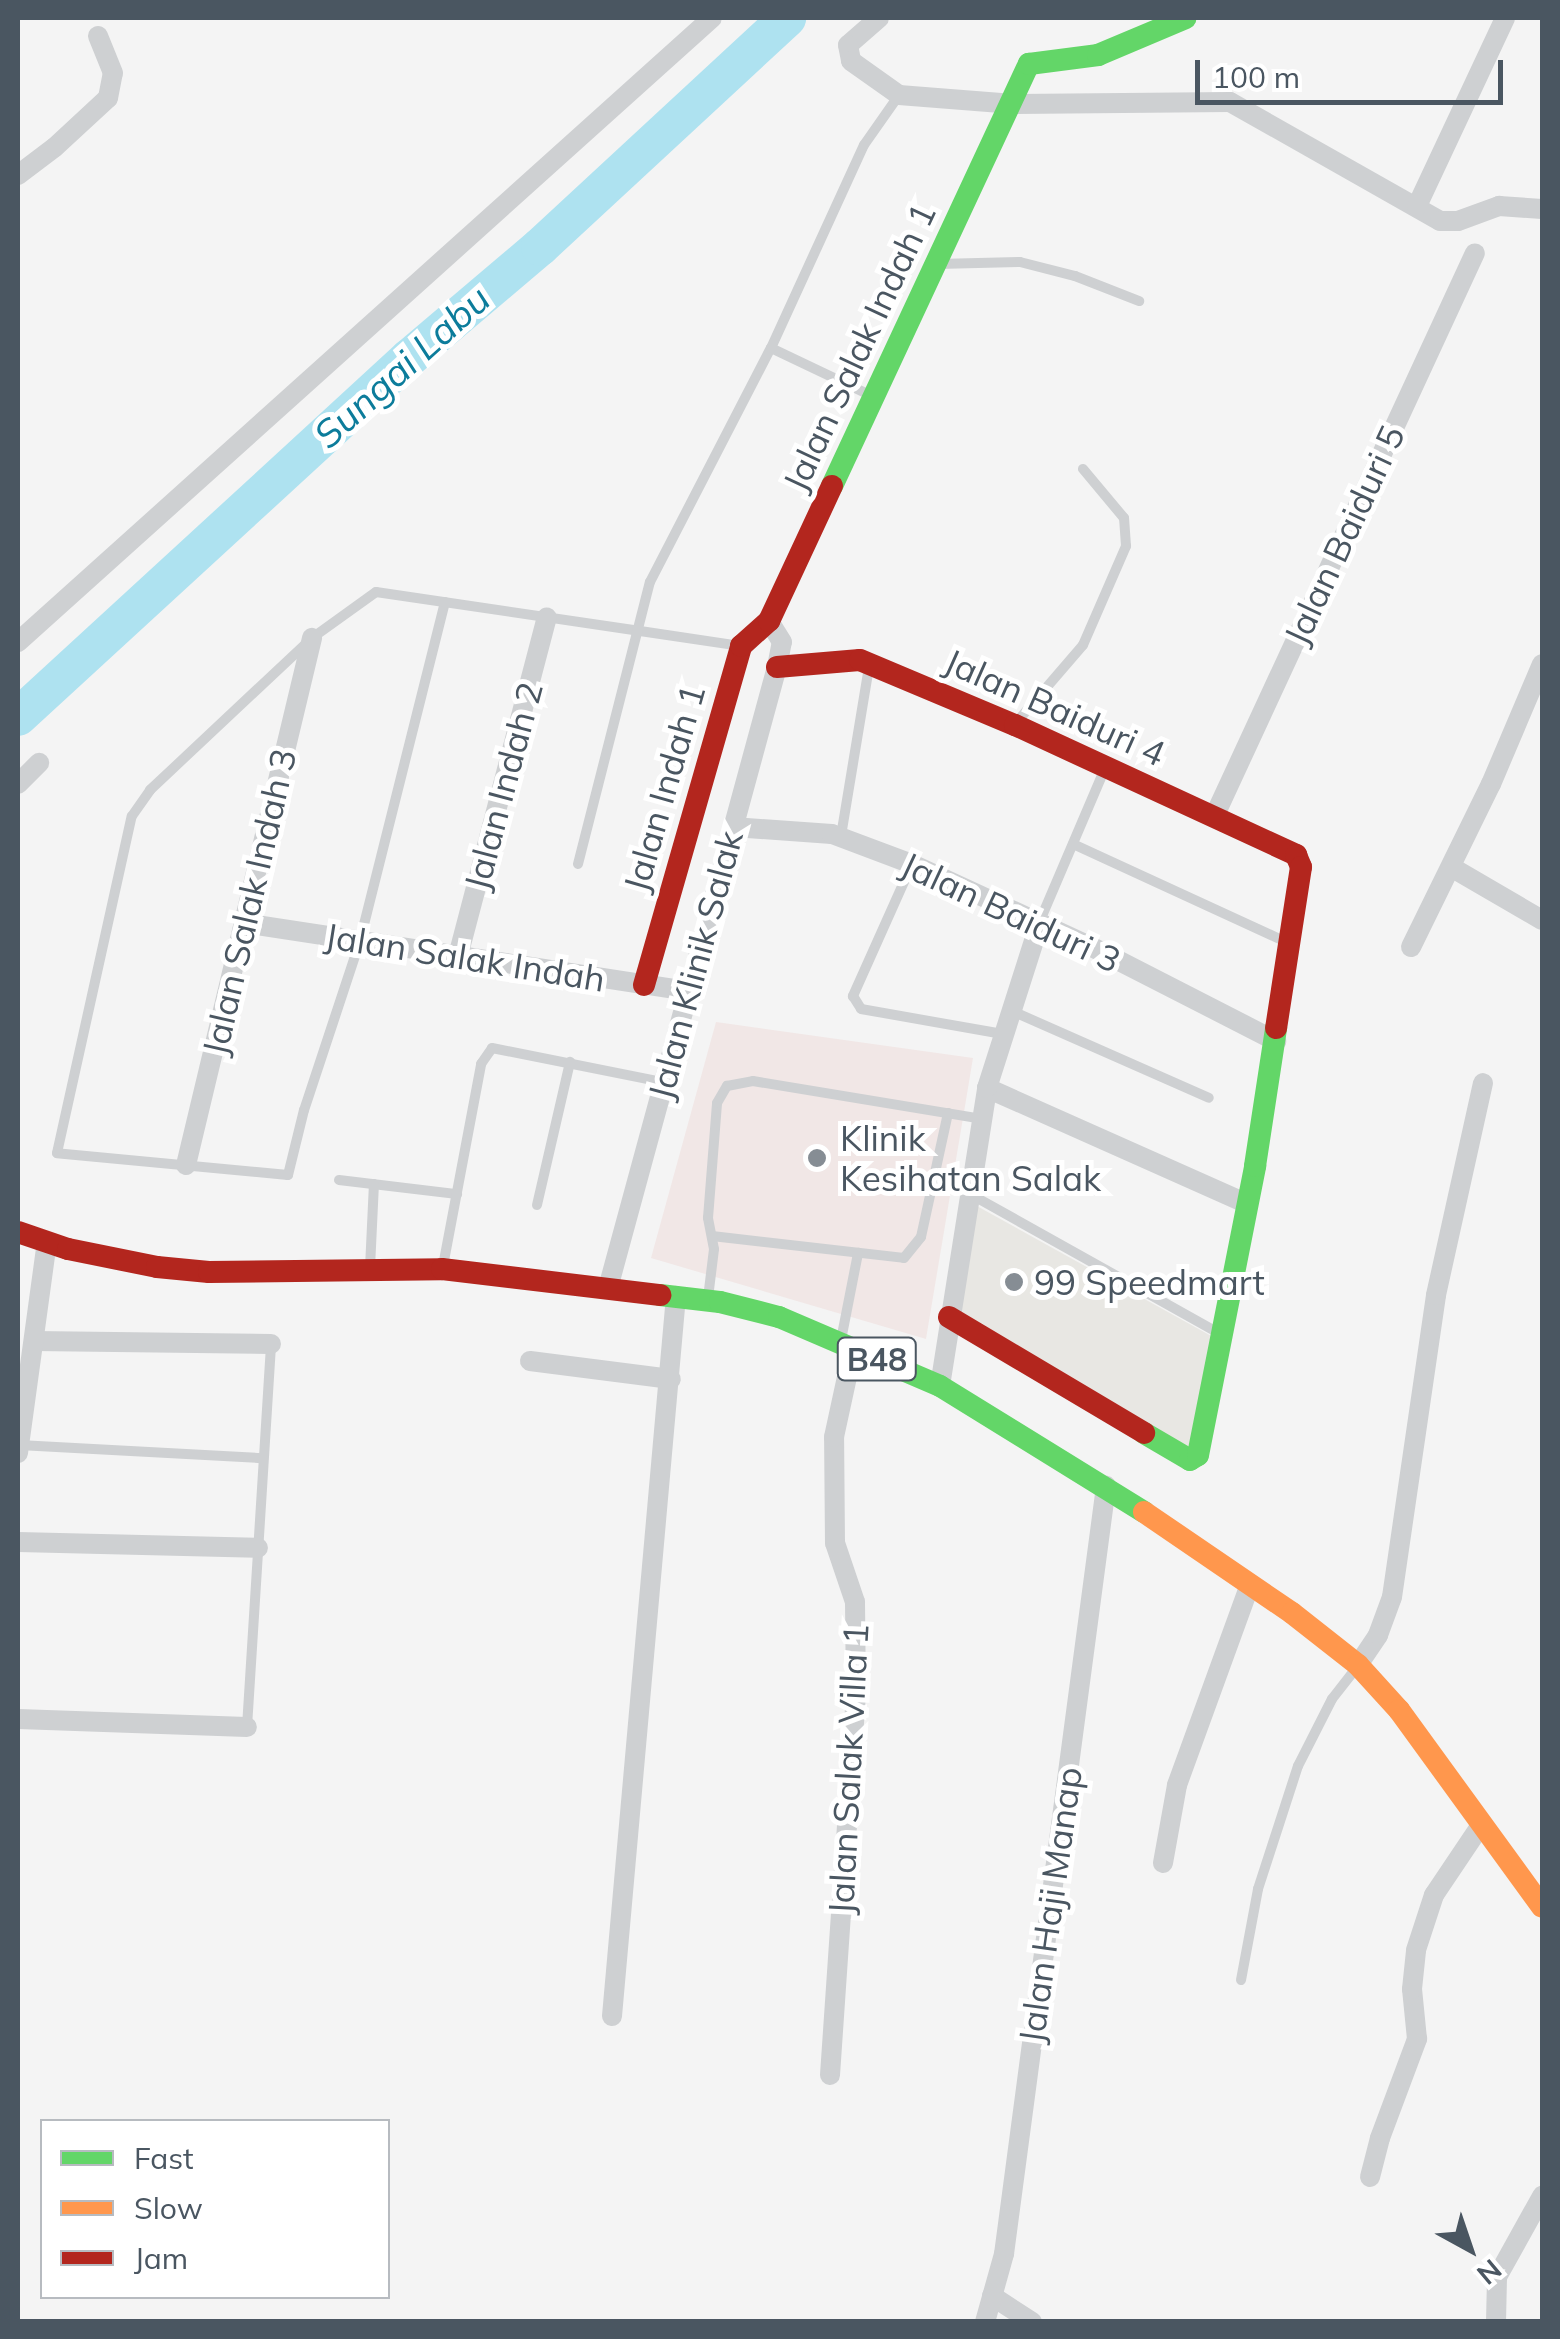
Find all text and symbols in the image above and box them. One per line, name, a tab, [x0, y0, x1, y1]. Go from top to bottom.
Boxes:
scale bar	[1200, 40, 1508, 102]
text: 100 m	[1212, 58, 1300, 96]
street label: Jalan Salak Indah 1	[774, 196, 944, 498]
water label: Sungai Labu	[305, 276, 499, 458]
street label: Jalan Baiduri 5	[1275, 419, 1413, 651]
street label: Jalan Baiduri 4	[938, 640, 1172, 774]
street label: Jalan Indah 2	[455, 677, 551, 895]
street label: Jalan Indah 1	[614, 679, 714, 897]
street label: Jalan Salak Indah 3	[193, 745, 305, 1059]
street label: Jalan Klinik Salak	[639, 826, 751, 1104]
street label: Jalan Baiduri 3	[895, 843, 1127, 981]
street label: Jalan Salak Indah	[322, 914, 608, 1000]
place label: Klinik Kesihatan Salak	[840, 1117, 1101, 1199]
marker: Klinik Kesihatan Salak	[804, 1145, 830, 1171]
place label: 99 Speedmart	[1034, 1261, 1265, 1303]
marker: 99 Speedmart	[1003, 1271, 1025, 1293]
road number: B48	[834, 1332, 920, 1386]
street label: Jalan Salak Villa 1	[819, 1622, 877, 1916]
street label: Jalan Haji Manap	[1010, 1764, 1090, 2046]
legend	[40, 2119, 390, 2299]
text: Fast	[134, 2139, 194, 2177]
text: Slow	[134, 2189, 203, 2227]
north arrow	[1420, 2199, 1520, 2299]
text: Jam	[134, 2239, 188, 2277]
text: N	[1470, 2252, 1509, 2293]

